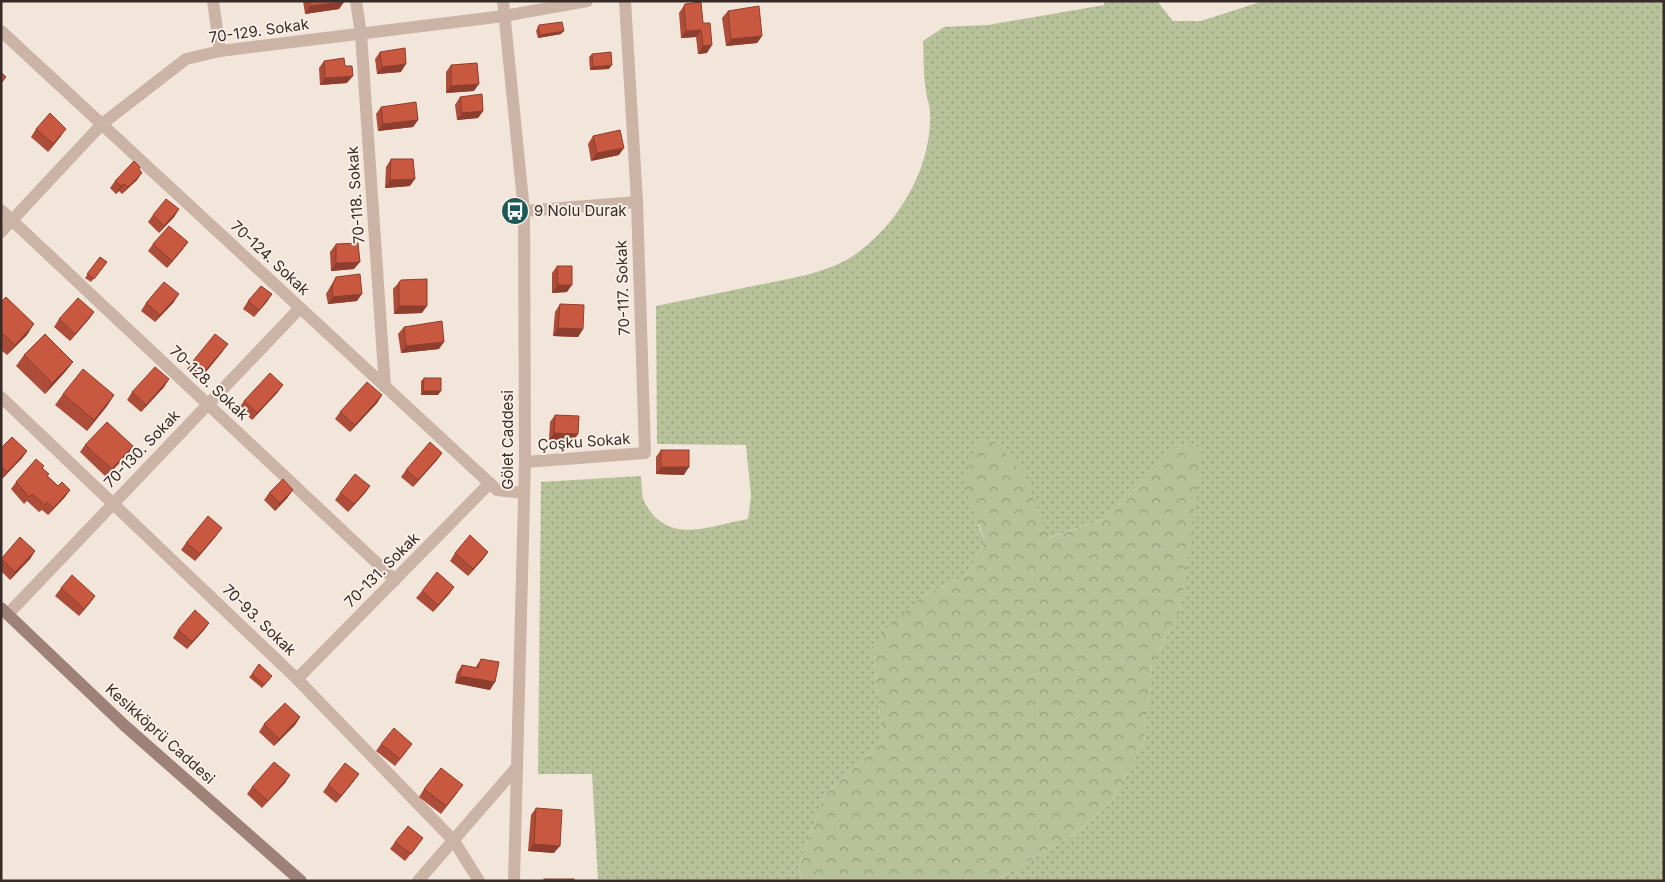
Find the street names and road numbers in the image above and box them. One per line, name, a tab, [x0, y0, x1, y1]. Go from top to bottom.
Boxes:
street label: 70-129. Sokak	[208, 14, 311, 47]
street label: 70-118. Sokak	[343, 145, 368, 244]
street label: 70-124. Sokak	[227, 216, 314, 299]
street label: 70-117. Sokak	[611, 239, 634, 336]
street label: 70-128. Sokak	[166, 341, 253, 424]
street label: Gölet Caddesi	[498, 390, 517, 490]
street label: 70-130. Sokak	[100, 405, 184, 492]
street label: Çoşku Sokak	[537, 429, 632, 454]
street label: 70-131. Sokak	[340, 528, 424, 611]
street label: 70-93. Sokak	[219, 580, 301, 660]
street label: Kesikköprü Caddesi	[102, 679, 219, 788]

